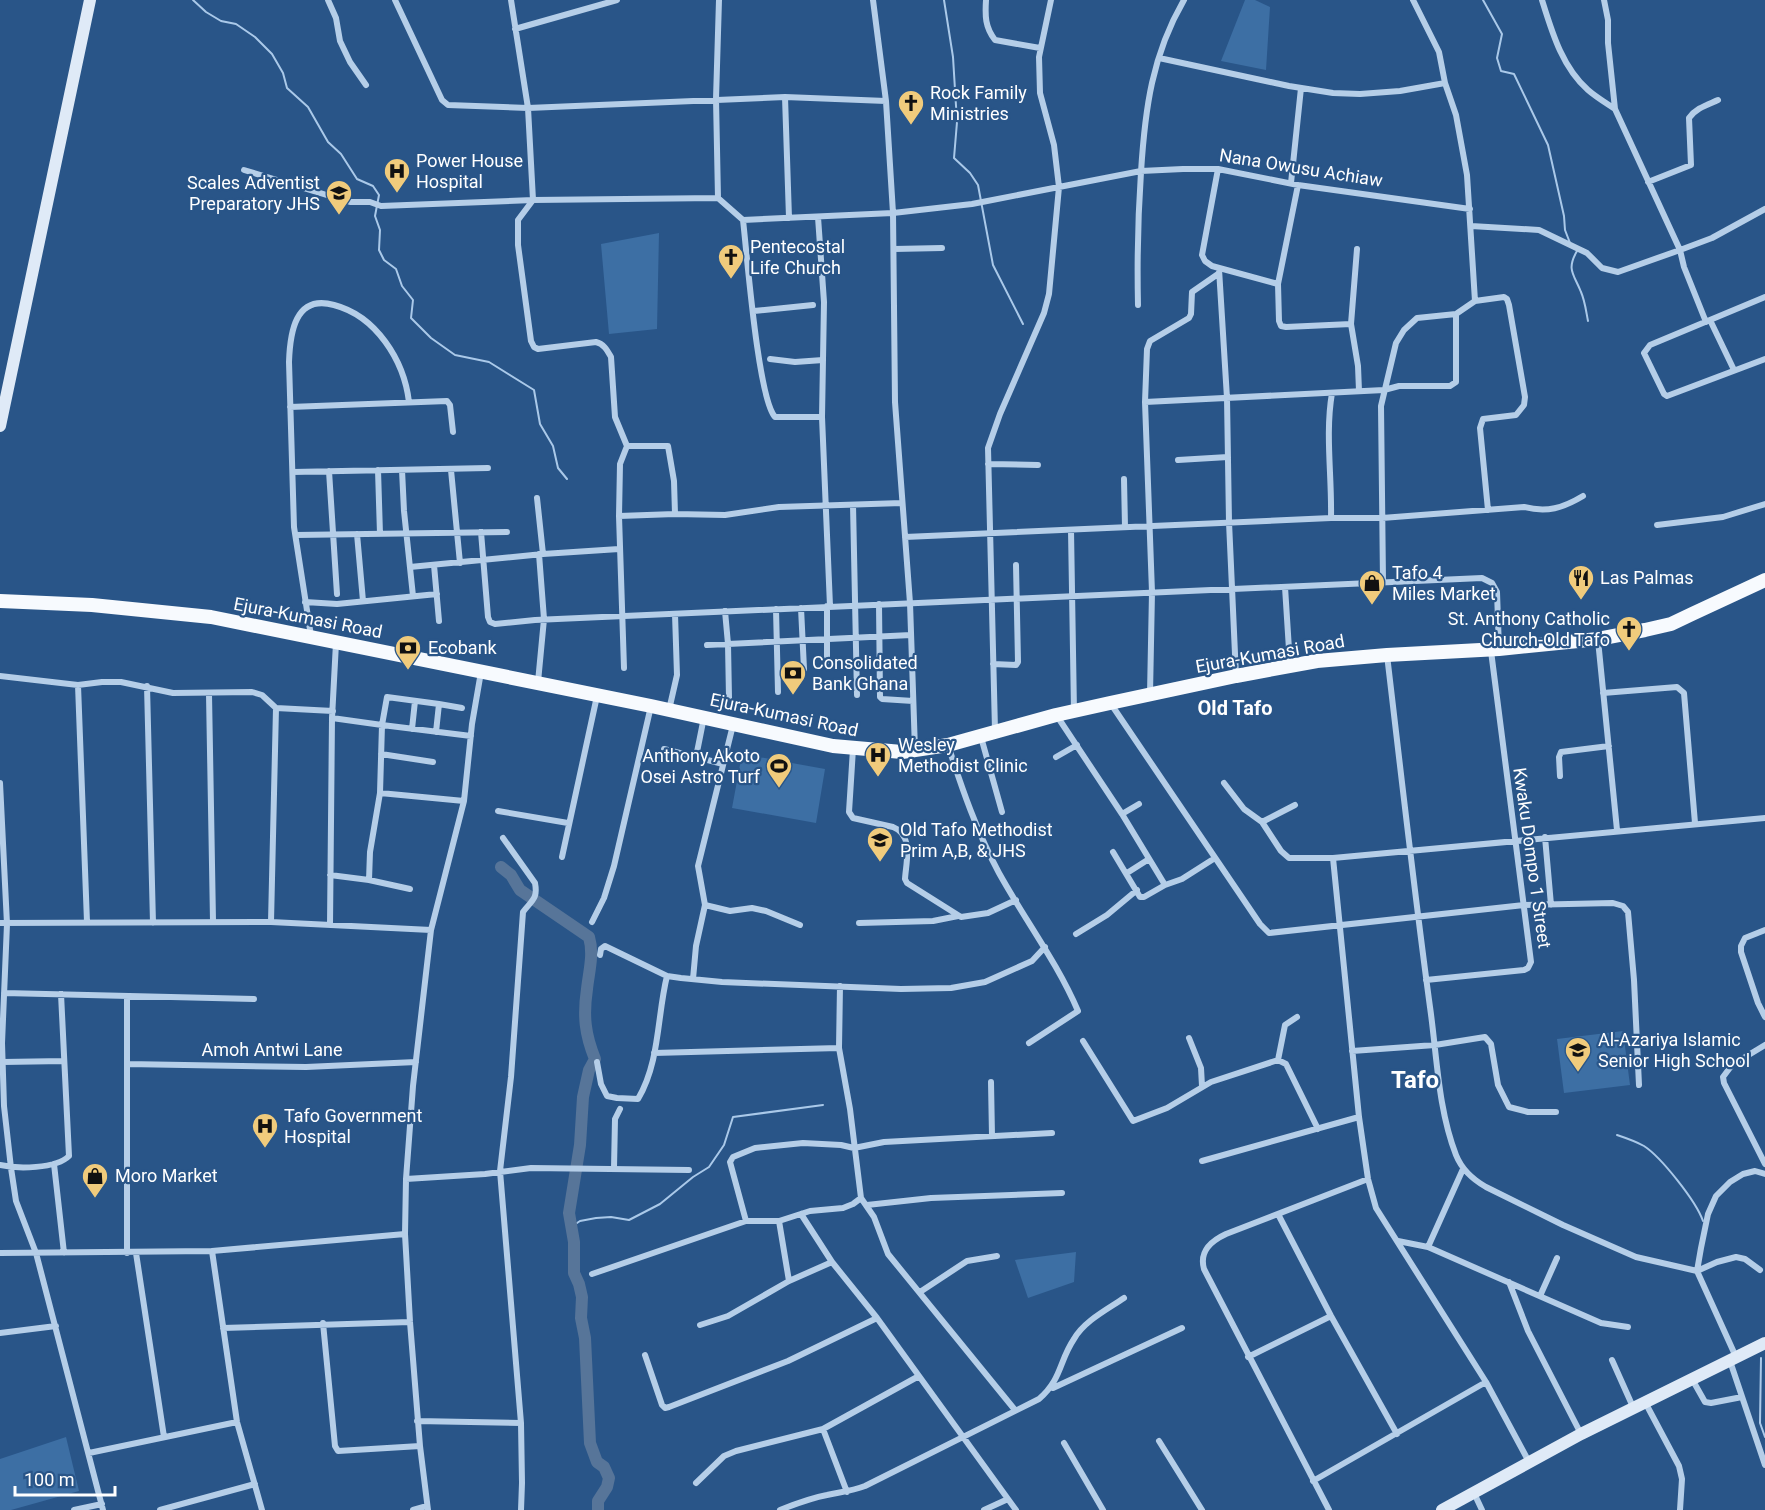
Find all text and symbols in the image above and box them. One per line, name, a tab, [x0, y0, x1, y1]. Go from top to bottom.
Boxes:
place label: Rock Family Ministries	[930, 82, 1027, 124]
church icon: Rock Family Ministries	[896, 88, 926, 126]
street label: Nana Owusu Achiaw	[1218, 144, 1385, 191]
place label: Power House Hospital	[416, 150, 523, 192]
hospital icon: Power House Hospital	[382, 156, 412, 194]
place label: Scales Adventist Preparatory JHS	[187, 172, 320, 214]
school or university icon: Scales Adventist Preparatory JHS	[324, 178, 354, 216]
place label: Pentecostal Life Church	[750, 236, 845, 278]
church icon: Pentecostal Life Church	[716, 242, 746, 280]
place label: Tafo 4 Miles Market	[1392, 562, 1496, 604]
restaurant icon: Las Palmas	[1566, 563, 1596, 601]
place label: Las Palmas	[1600, 567, 1694, 588]
shop icon: Tafo 4 Miles Market	[1357, 568, 1387, 606]
street label: Ejura-Kumasi Road	[232, 593, 384, 642]
place label: St. Anthony Catholic Church-Old Tafo	[1448, 608, 1610, 650]
church icon: St. Anthony Catholic Church-Old Tafo	[1614, 614, 1644, 652]
street label: Ejura-Kumasi Road	[1194, 630, 1346, 677]
bank icon: Ecobank	[393, 633, 423, 671]
place label: Ecobank	[428, 637, 498, 658]
place label: Consolidated Bank Ghana	[812, 652, 918, 694]
bank icon: Consolidated Bank Ghana	[778, 658, 808, 696]
street label: Ejura-Kumasi Road	[708, 689, 860, 740]
district label: Old Tafo	[1198, 696, 1272, 720]
place label: Wesley Methodist Clinic	[898, 734, 1028, 776]
hospital icon: Wesley Methodist Clinic	[863, 740, 893, 778]
place label: Anthony Akoto Osei Astro Turf	[640, 745, 761, 787]
sports icon: Anthony Akoto Osei Astro Turf	[764, 751, 794, 789]
street label: Kwaku Dompo 1 Street	[1509, 766, 1556, 950]
place label: Old Tafo Methodist Prim A,B, & JHS	[900, 819, 1053, 861]
school or university icon: Old Tafo Methodist Prim A,B, & JHS	[865, 825, 895, 863]
place label: Al-Azariya Islamic Senior High School	[1598, 1029, 1750, 1071]
school or university icon: Al-Azariya Islamic Senior High School	[1563, 1035, 1593, 1073]
street label: Amoh Antwi Lane	[201, 1039, 343, 1060]
district label: Tafo	[1391, 1066, 1439, 1094]
place label: Tafo Government Hospital	[284, 1105, 422, 1147]
hospital icon: Tafo Government Hospital	[250, 1111, 280, 1149]
shop icon: Moro Market	[80, 1161, 110, 1199]
place label: Moro Market	[115, 1165, 218, 1186]
scale bar	[15, 1459, 116, 1497]
text: 100 m	[24, 1469, 75, 1490]

